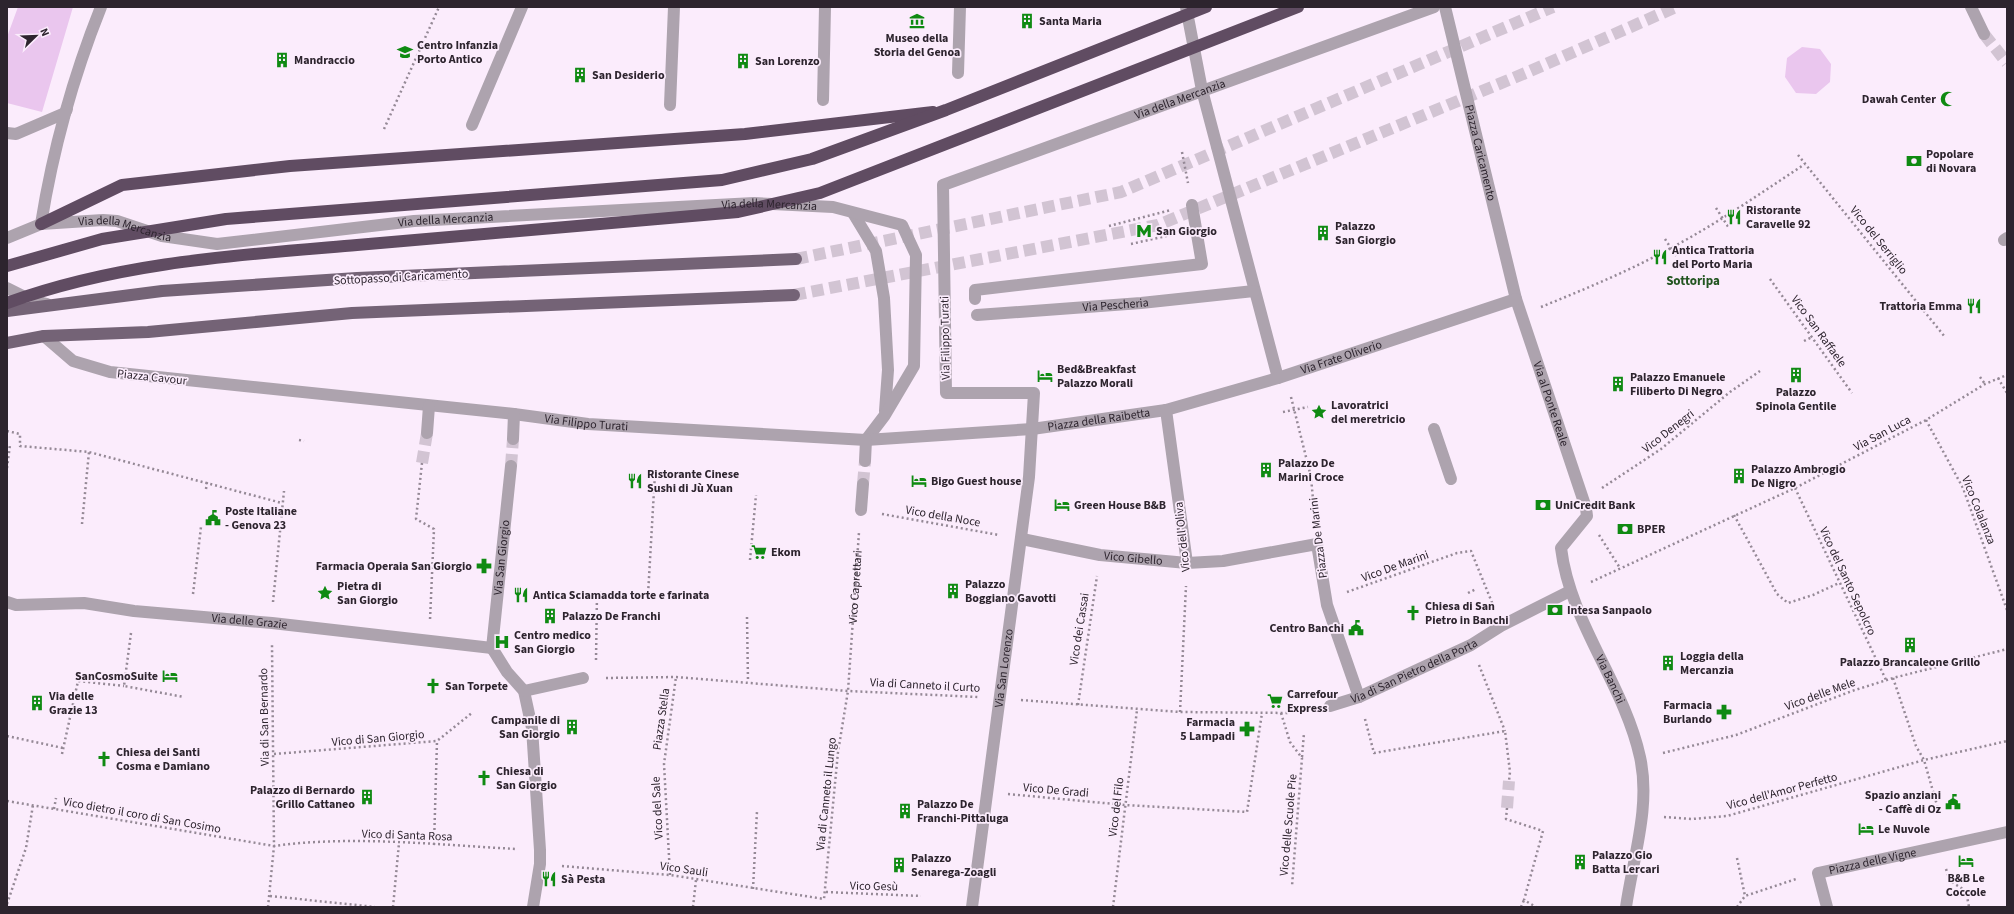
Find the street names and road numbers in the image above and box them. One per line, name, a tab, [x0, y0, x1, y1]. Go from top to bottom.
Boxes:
street label: Via della Mercanzia	[1132, 75, 1228, 124]
street label: Piazza Caricamento	[1460, 103, 1500, 203]
street label: Via della Mercanzia	[721, 195, 817, 215]
street label: Vico del Serriglio	[1846, 203, 1912, 278]
street label: Via della Mercanzia	[397, 209, 494, 232]
street label: Via della Mercanzia	[78, 212, 173, 246]
street label: Sottopasso di Caricamento	[333, 265, 469, 290]
street label: Vico San Raffaele	[1787, 292, 1851, 371]
street label: Via Pescheria	[1082, 294, 1150, 316]
street label: Via Filippo Turati	[936, 296, 955, 380]
street label: Via Frate Oliverio	[1299, 336, 1384, 379]
street label: Via al Ponte Reale	[1528, 359, 1573, 449]
street label: Piazza Cavour	[116, 365, 188, 390]
street label: Piazza della Raibetta	[1046, 404, 1151, 436]
street label: Vico Denegri	[1639, 406, 1698, 457]
street label: Via Filippo Turati	[543, 410, 629, 435]
street label: Via San Luca	[1851, 411, 1914, 456]
street label: Vico Colalanza	[1957, 473, 2000, 547]
street label: Piazza De Marini	[1305, 497, 1332, 579]
street label: Vico dell'Oliva	[1170, 501, 1195, 573]
street label: Vico della Noce	[904, 502, 982, 531]
street label: Via San Giorgio	[490, 519, 514, 596]
street label: Vico del Santo Sepolcro	[1815, 524, 1880, 638]
street label: Vico De Marini	[1359, 546, 1431, 586]
street label: Vico Gibello	[1103, 547, 1163, 570]
street label: Vico Caprettari	[845, 550, 867, 624]
street label: Vico dei Cassai	[1065, 592, 1094, 667]
street label: Via delle Grazie	[211, 610, 288, 634]
street label: Via San Lorenzo	[991, 628, 1018, 709]
street label: Via di San Pietro della Porta	[1349, 635, 1481, 708]
street label: Via Banchi	[1591, 652, 1629, 706]
street label: Via di San Bernardo	[255, 668, 274, 766]
street label: Via di Canneto il Curto	[869, 674, 981, 697]
street label: Vico delle Mele	[1782, 674, 1858, 715]
street label: Piazza Stella	[649, 687, 674, 751]
street label: Vico di San Giorgio	[331, 726, 425, 751]
street label: Via di Canneto il Lungo	[812, 737, 841, 852]
street label: Vico dell'Amor Perfetto	[1725, 769, 1839, 814]
street label: Vico delle Scuole Pie	[1276, 773, 1301, 877]
street label: Vico del Sale	[647, 776, 668, 840]
street label: Vico del Filo	[1104, 776, 1129, 838]
street label: Vico De Gradi	[1022, 779, 1090, 802]
street label: Vico dietro il coro di San Cosimo	[62, 793, 222, 838]
street label: Vico di Santa Rosa	[361, 825, 453, 846]
street label: Piazza delle Vigne	[1827, 844, 1918, 879]
street label: Vico Sauli	[659, 858, 709, 881]
street label: Vico Gesù	[850, 878, 898, 895]

